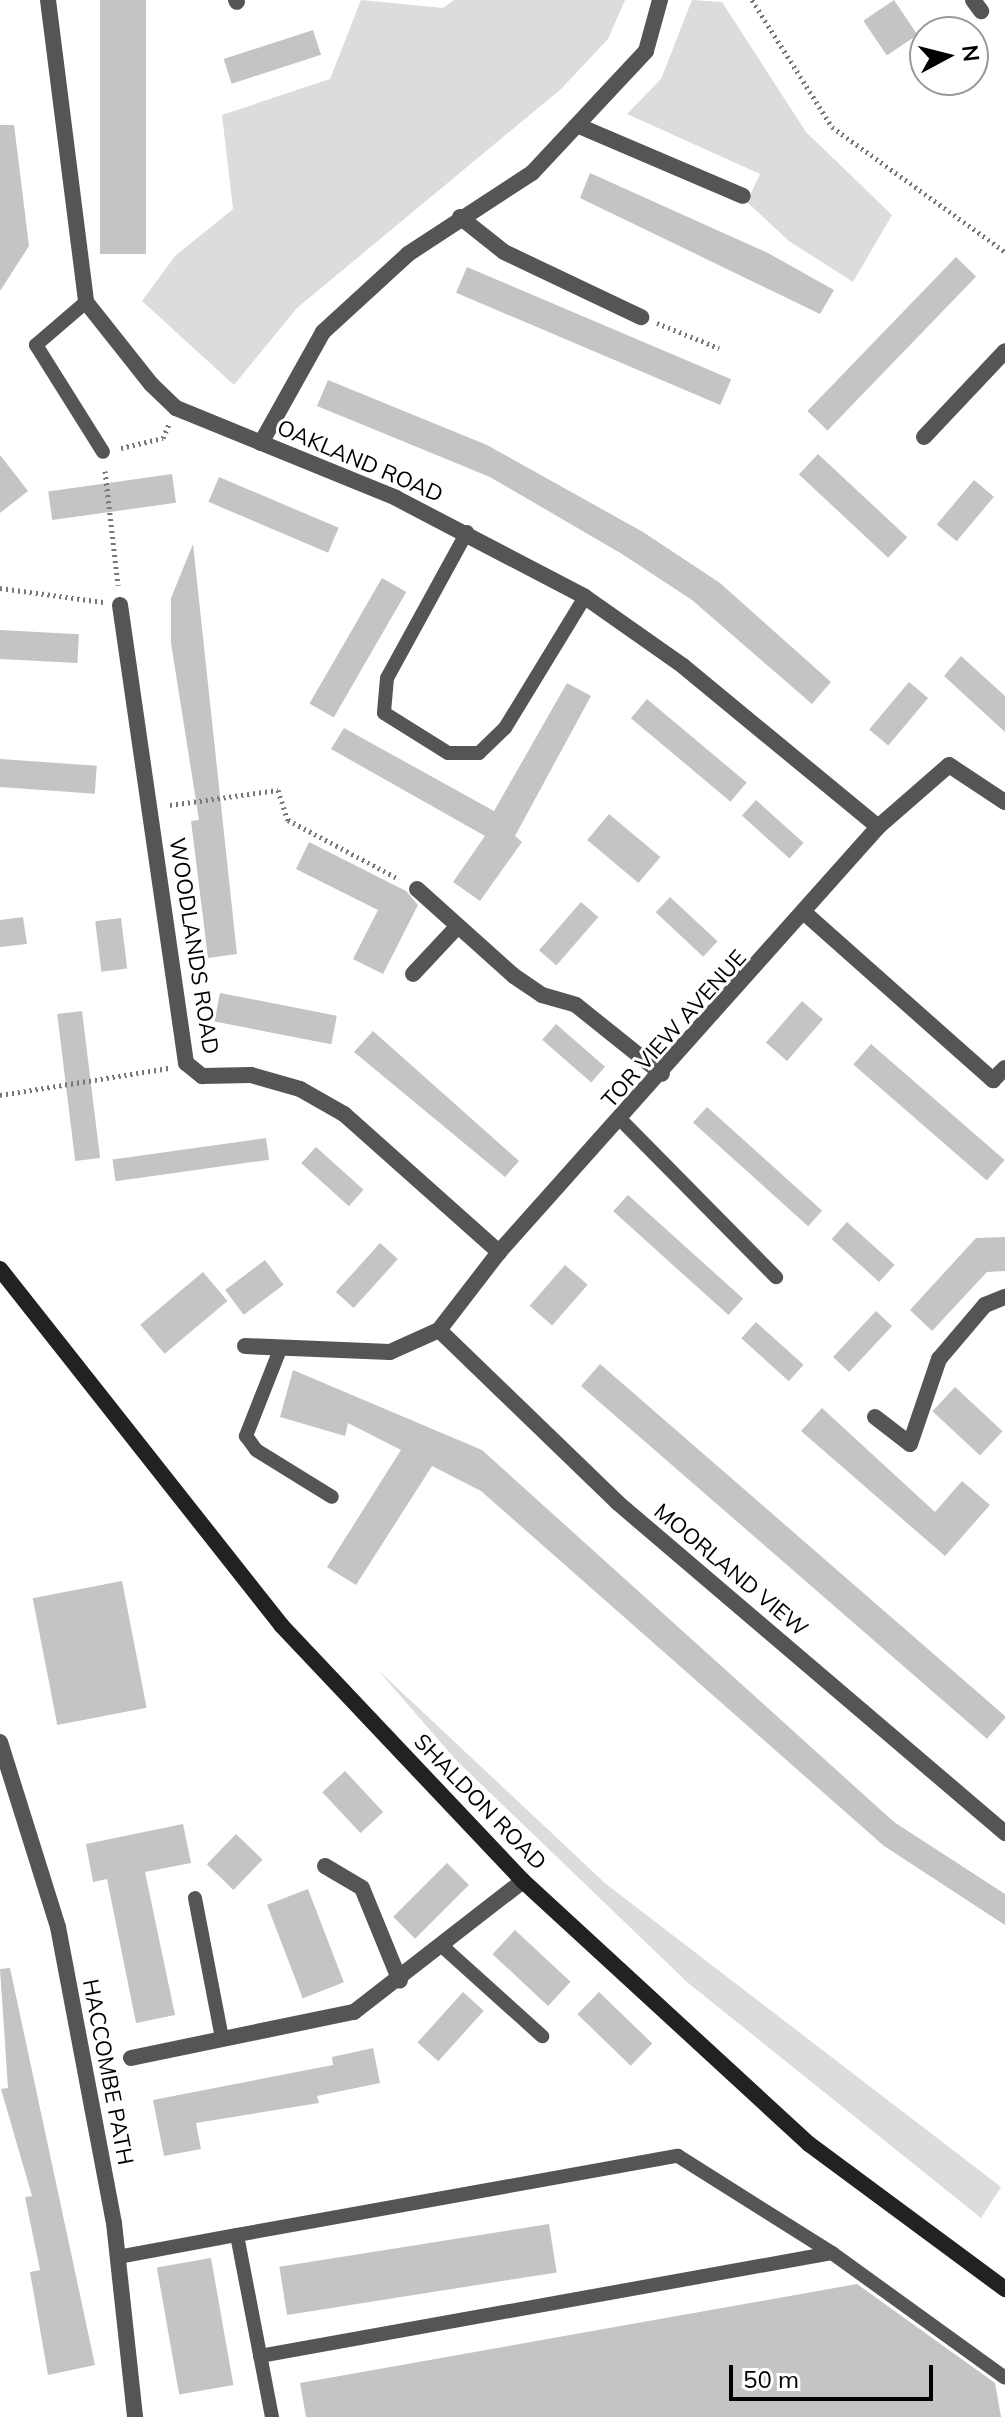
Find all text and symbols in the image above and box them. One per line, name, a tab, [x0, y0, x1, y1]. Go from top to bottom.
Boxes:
north arrow	[909, 16, 989, 96]
text: N	[956, 43, 986, 63]
street label: OAKLAND ROAD	[273, 414, 447, 508]
street label: WOODLANDS ROAD	[164, 836, 224, 1056]
street label: TOR VIEW AVENUE	[596, 945, 752, 1113]
street label: MOORLAND VIEW	[649, 1498, 813, 1642]
street label: SHALDON ROAD	[408, 1729, 552, 1875]
street label: HACCOMBE PATH	[77, 1977, 139, 2167]
scale bar	[733, 2349, 937, 2399]
text: 50 m	[743, 2364, 799, 2394]

